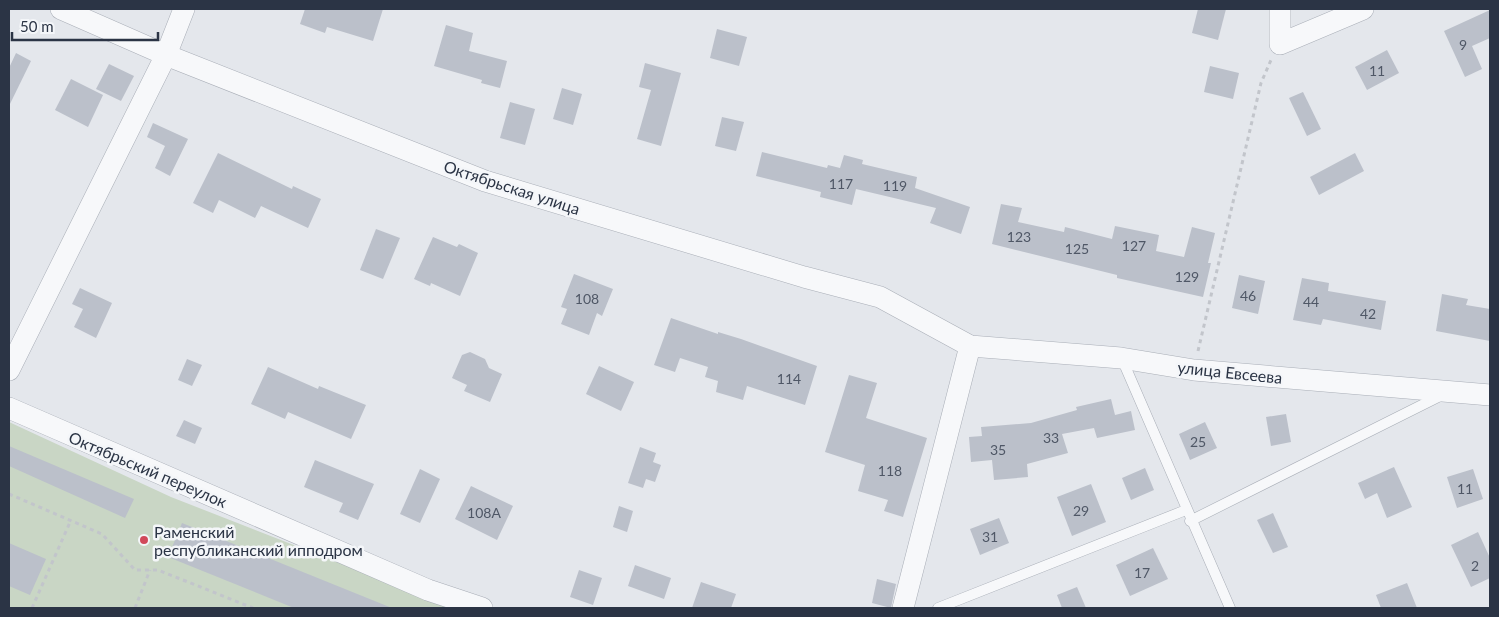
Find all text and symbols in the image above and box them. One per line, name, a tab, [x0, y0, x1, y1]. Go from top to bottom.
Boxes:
scale bar	[12, 10, 159, 42]
text: 50 m	[20, 17, 54, 35]
house number: 9	[1459, 36, 1467, 53]
house number: 11	[1369, 62, 1385, 79]
street label: Октябрьская улица	[441, 156, 583, 218]
house number: 117	[829, 175, 853, 192]
house number: 119	[883, 177, 907, 194]
house number: 123	[1007, 228, 1031, 245]
house number: 127	[1122, 237, 1146, 254]
house number: 125	[1065, 240, 1089, 257]
house number: 129	[1175, 268, 1199, 285]
house number: 46	[1240, 287, 1256, 304]
house number: 108	[575, 290, 599, 307]
house number: 44	[1303, 293, 1319, 310]
house number: 42	[1360, 305, 1376, 322]
street label: улица Евсеева	[1177, 357, 1283, 387]
house number: 114	[777, 370, 801, 387]
street label: Октябрьский переулок	[66, 427, 231, 511]
house number: 33	[1043, 429, 1059, 446]
house number: 25	[1190, 433, 1206, 450]
house number: 35	[990, 441, 1006, 458]
house number: 118	[878, 462, 902, 479]
house number: 11	[1457, 480, 1473, 497]
house number: 29	[1073, 502, 1089, 519]
house number: 108А	[467, 504, 501, 521]
place label: Раменский республиканский ипподром	[154, 522, 363, 559]
house number: 31	[982, 528, 998, 545]
marker: Раменский республиканский ипподром	[138, 534, 150, 546]
house number: 2	[1471, 557, 1479, 574]
house number: 17	[1134, 564, 1150, 581]

